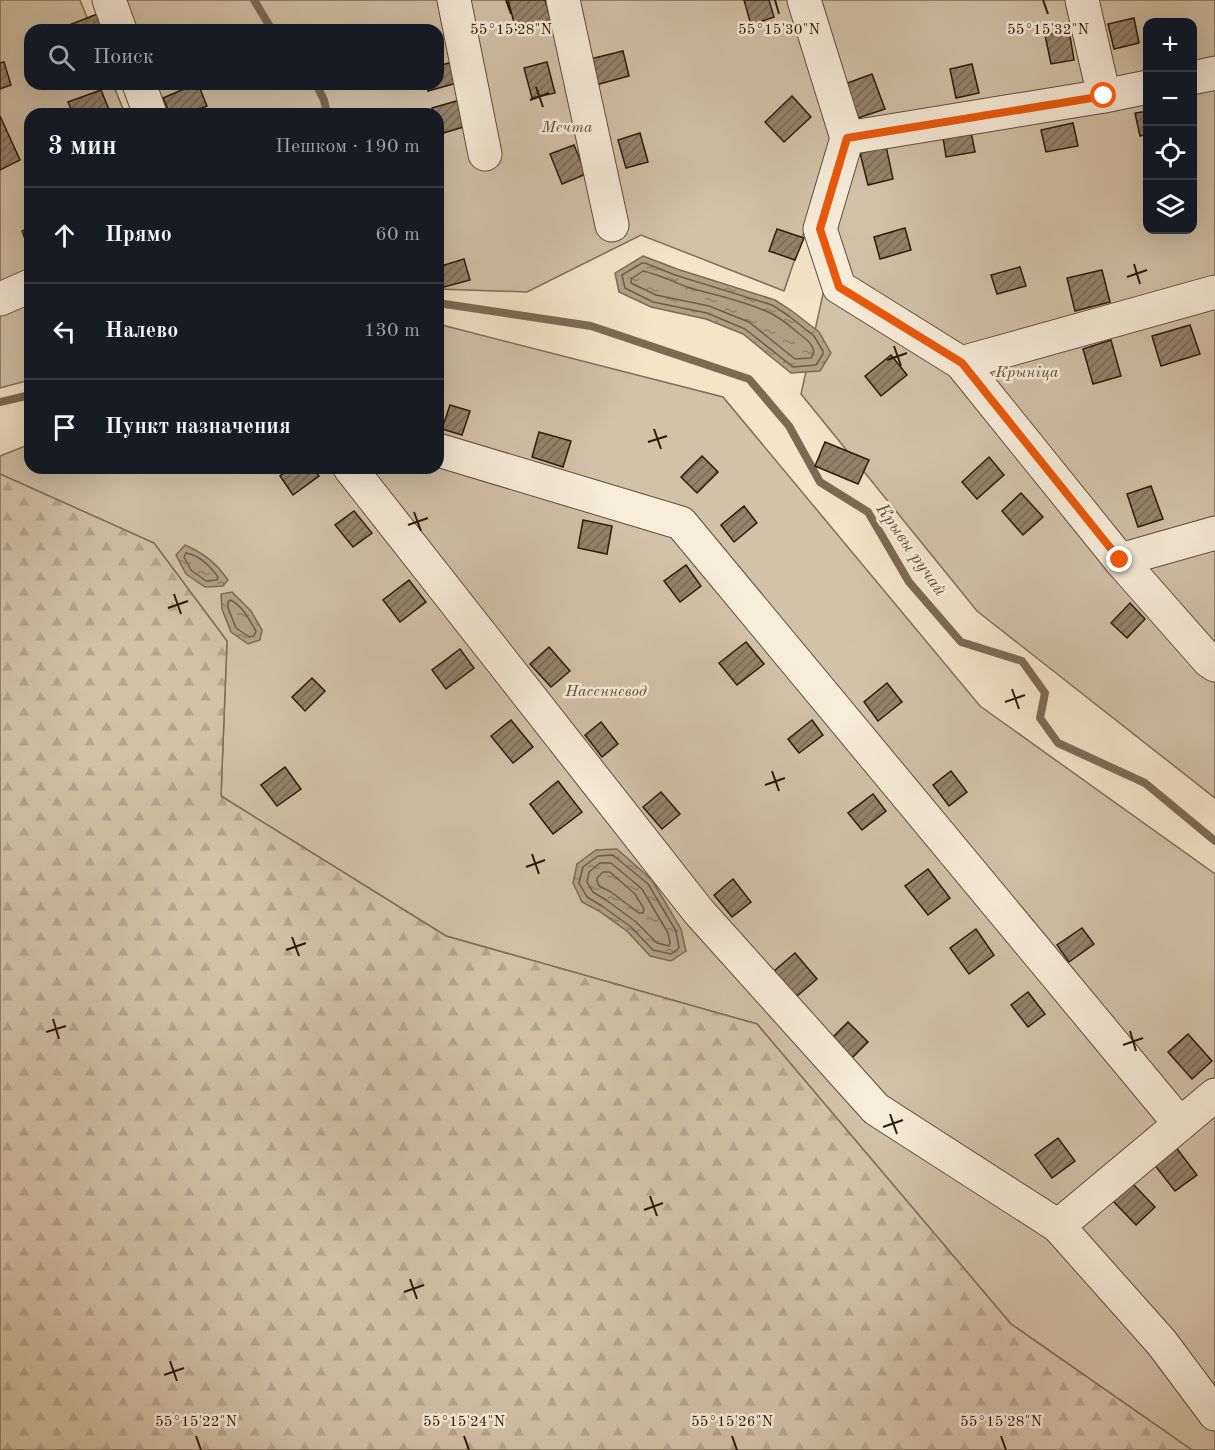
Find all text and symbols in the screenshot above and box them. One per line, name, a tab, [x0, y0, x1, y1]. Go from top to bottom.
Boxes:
map controls	[1143, 18, 1197, 234]
button: +	[1143, 18, 1197, 72]
text: 55°15'28"N	[470, 23, 552, 38]
text: 55°15'30"N	[738, 23, 820, 38]
text: 55°15'32"N	[1007, 23, 1089, 38]
search box	[24, 24, 444, 90]
icon: search	[45, 41, 78, 74]
text: Поиск	[93, 46, 154, 68]
button: −	[1143, 72, 1197, 126]
route start	[1090, 82, 1116, 108]
park label: Мечта	[540, 120, 593, 136]
button: locate	[1143, 126, 1197, 180]
text: 3 мин	[48, 134, 117, 160]
text: Пешком · 190 m	[275, 137, 420, 157]
button: layers	[1143, 180, 1197, 234]
icon: ahead	[48, 219, 81, 252]
text: Прямо	[105, 224, 172, 246]
text: 60 m	[375, 225, 420, 245]
icon: left	[48, 315, 81, 348]
text: Налево	[105, 320, 178, 342]
text: 130 m	[364, 321, 420, 341]
park label: Крыніца	[994, 365, 1059, 381]
icon: arrive	[48, 411, 81, 444]
text: Пункт назначения	[105, 416, 291, 438]
water label: Крывы ручай	[872, 500, 949, 600]
route end	[1106, 546, 1132, 572]
park label: Насенневод	[564, 684, 647, 700]
text: 55°15'22"N	[155, 1415, 237, 1430]
text: 55°15'24"N	[423, 1415, 505, 1430]
text: 55°15'26"N	[691, 1415, 773, 1430]
text: 55°15'28"N	[960, 1415, 1042, 1430]

